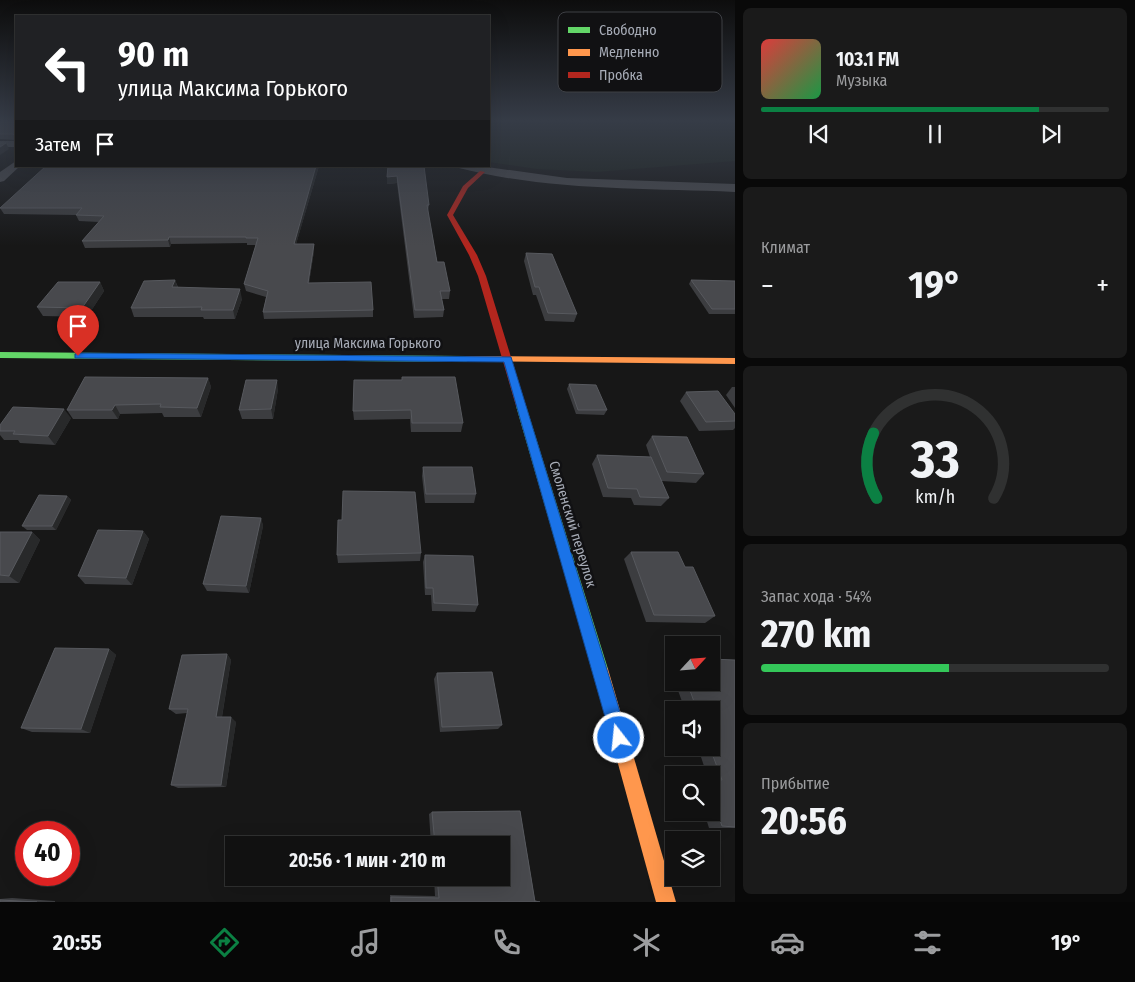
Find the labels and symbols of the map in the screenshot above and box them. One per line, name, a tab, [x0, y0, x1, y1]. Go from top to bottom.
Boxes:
legend	[558, 12, 722, 92]
text: Свободно	[599, 22, 657, 39]
text: Медленно	[599, 44, 659, 61]
text: Пробка	[599, 67, 643, 84]
pin	[57, 305, 99, 356]
street label: улица Максима Горького	[295, 335, 441, 352]
street label: Смоленский переулок	[545, 459, 600, 590]
north arrow	[665, 636, 720, 691]
position arrow	[592, 711, 644, 763]
speed limit sign: 40	[15, 821, 80, 886]

